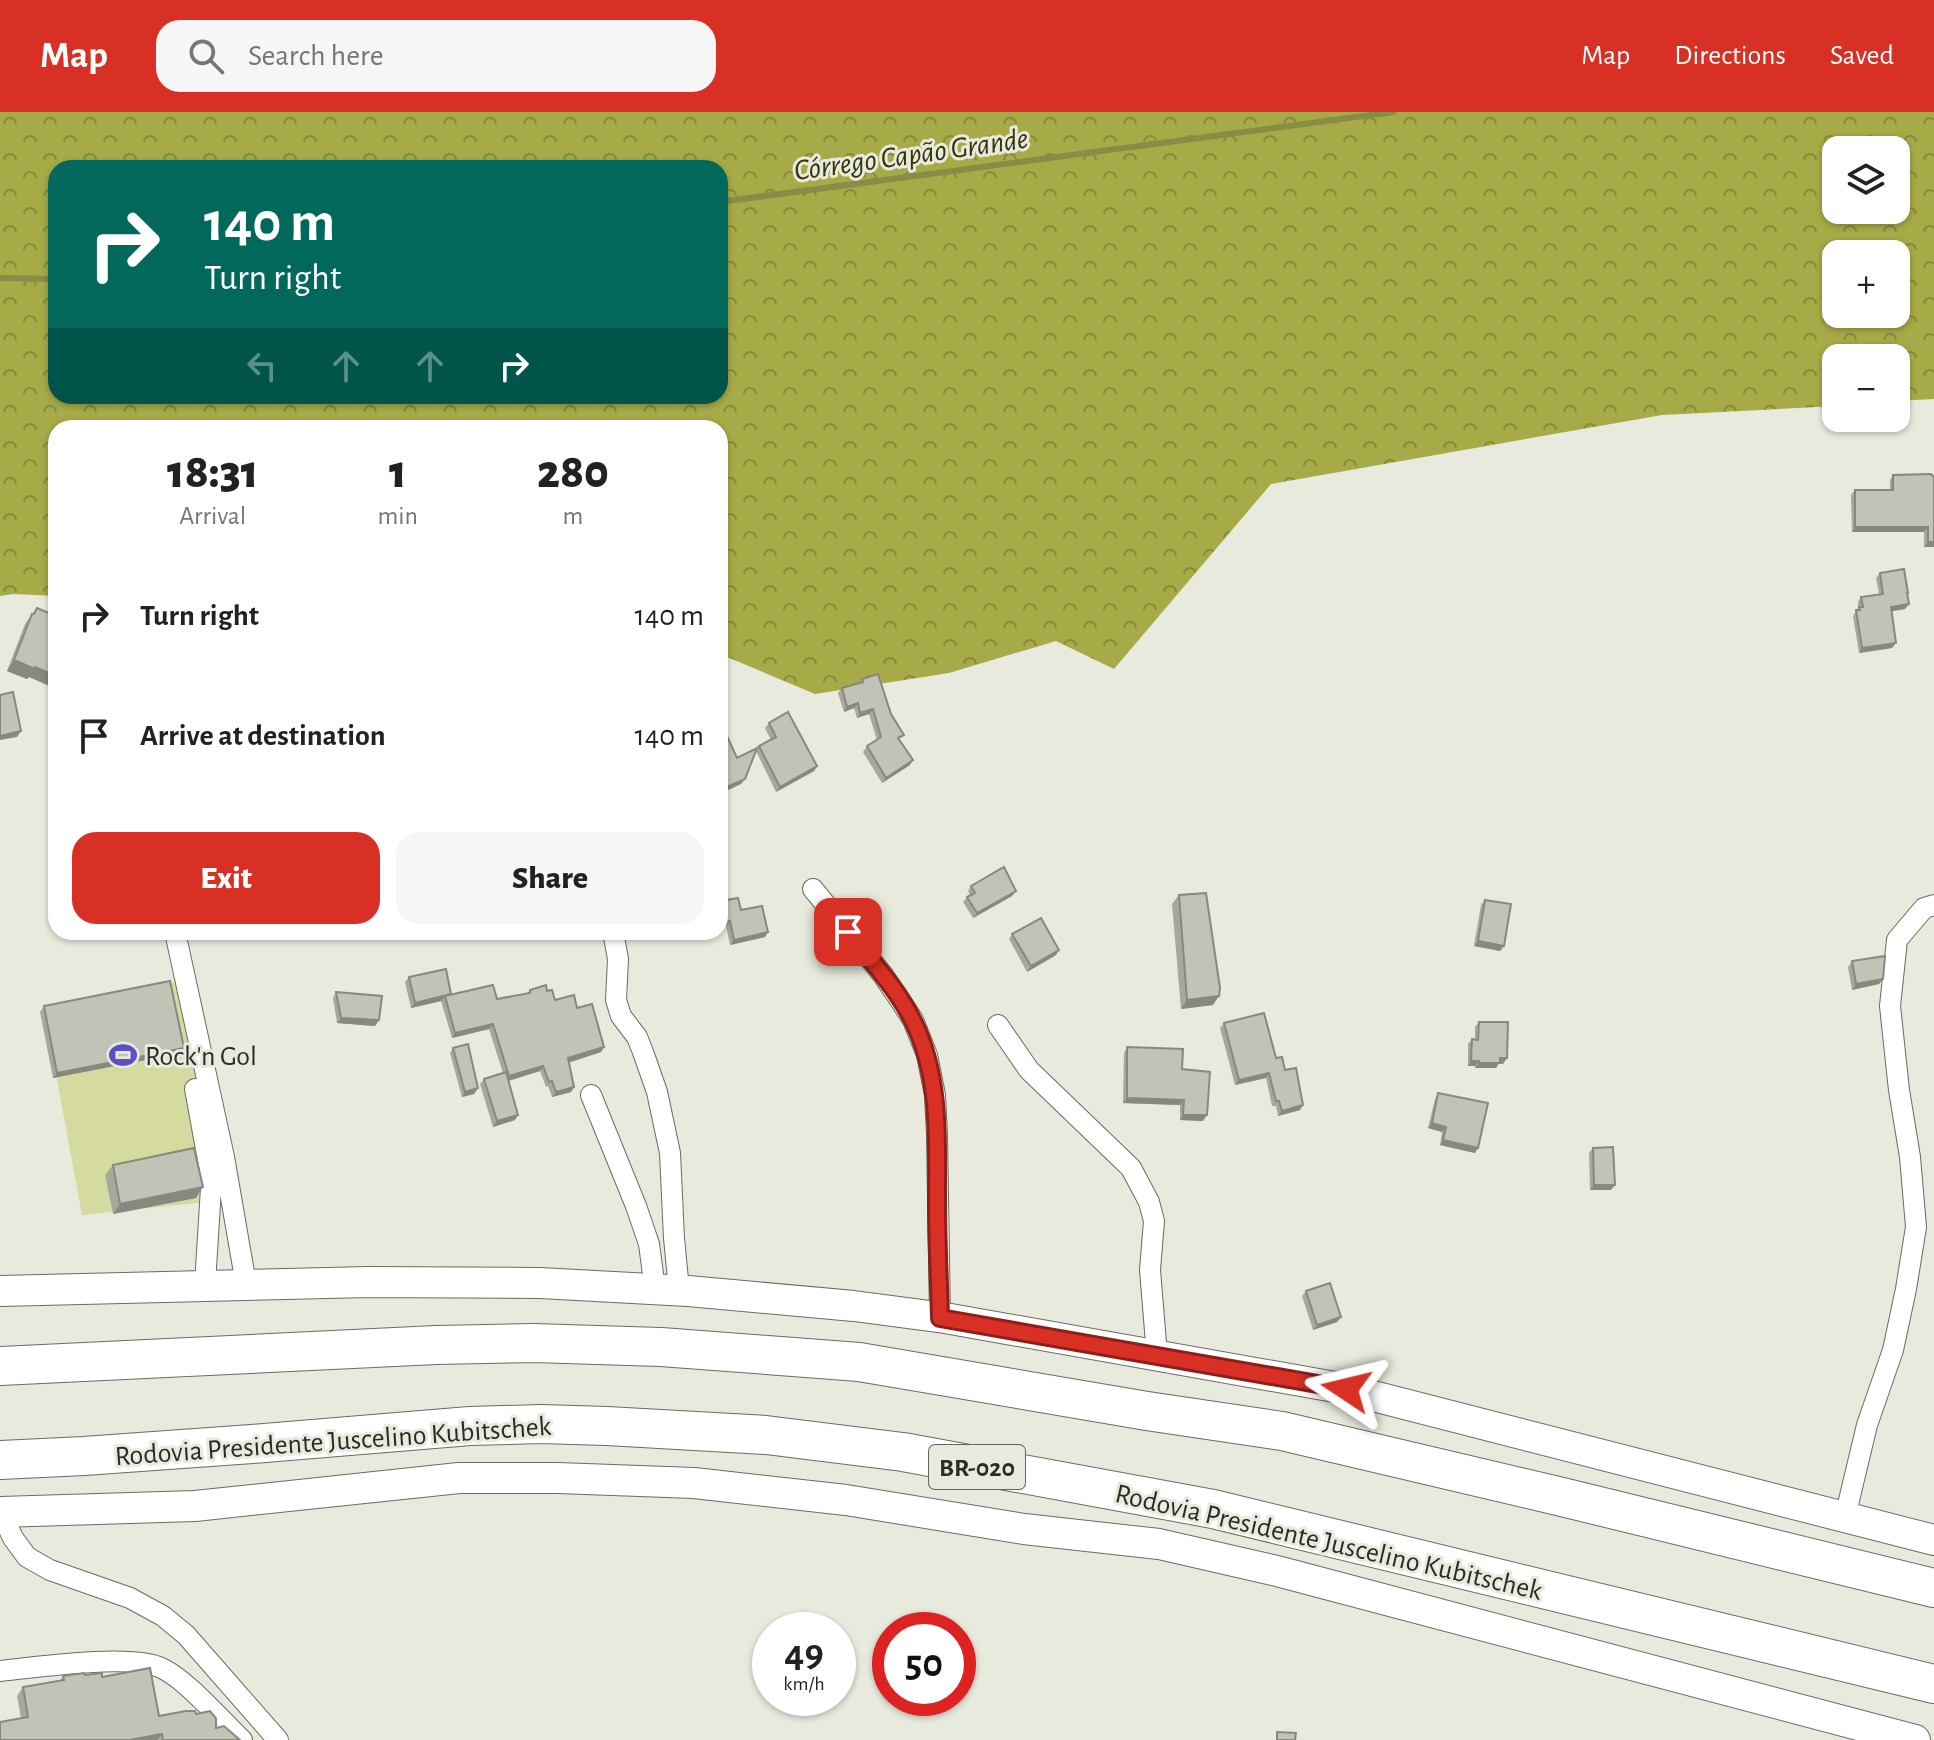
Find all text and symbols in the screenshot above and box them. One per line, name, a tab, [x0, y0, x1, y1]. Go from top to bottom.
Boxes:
search box	[156, 20, 716, 92]
icon: search	[184, 34, 228, 78]
text: Map	[40, 37, 108, 75]
text: Search here	[248, 41, 384, 71]
text: Map	[1581, 42, 1630, 70]
text: Directions	[1674, 42, 1786, 70]
text: Saved	[1830, 42, 1894, 70]
water label: Córrego Capão Grande	[792, 124, 1030, 186]
map controls	[1822, 136, 1910, 432]
button: layers	[1822, 136, 1910, 224]
icon: right	[72, 192, 176, 296]
text: 140 m	[204, 195, 335, 251]
button: +	[1822, 240, 1910, 328]
text: Turn right	[204, 260, 341, 296]
icon: left	[240, 344, 284, 388]
icon: ahead	[324, 344, 368, 388]
icon: ahead	[408, 344, 452, 388]
icon: right	[492, 344, 536, 388]
button: −	[1822, 344, 1910, 432]
text: 18:31	[167, 449, 259, 497]
text: 1	[389, 449, 407, 497]
text: 280	[537, 449, 609, 497]
text: Arrival	[179, 503, 246, 529]
text: min	[378, 503, 418, 529]
text: m	[563, 503, 583, 529]
icon: right	[72, 594, 116, 638]
text: Turn right	[140, 601, 259, 631]
text: 140 m	[634, 601, 704, 631]
icon: arrive	[72, 714, 116, 758]
text: Arrive at destination	[140, 721, 386, 751]
text: 140 m	[634, 721, 704, 751]
button: Exit	[72, 832, 380, 924]
button: Share	[396, 832, 704, 924]
pin	[814, 898, 882, 966]
icon: arrive	[826, 910, 870, 954]
sports icon: Rock'n Gol	[108, 1040, 138, 1070]
place label: Rock'n Gol	[145, 1043, 257, 1071]
position arrow	[1304, 1347, 1388, 1431]
street label: Rodovia Presidente Juscelino Kubitschek	[114, 1413, 552, 1471]
road number: BR-020	[929, 1445, 1025, 1489]
street label: Rodovia Presidente Juscelino Kubitschek	[1112, 1480, 1545, 1606]
speed limit sign: 50	[872, 1612, 976, 1716]
text: 49	[784, 1634, 824, 1674]
text: km/h	[783, 1674, 825, 1694]

